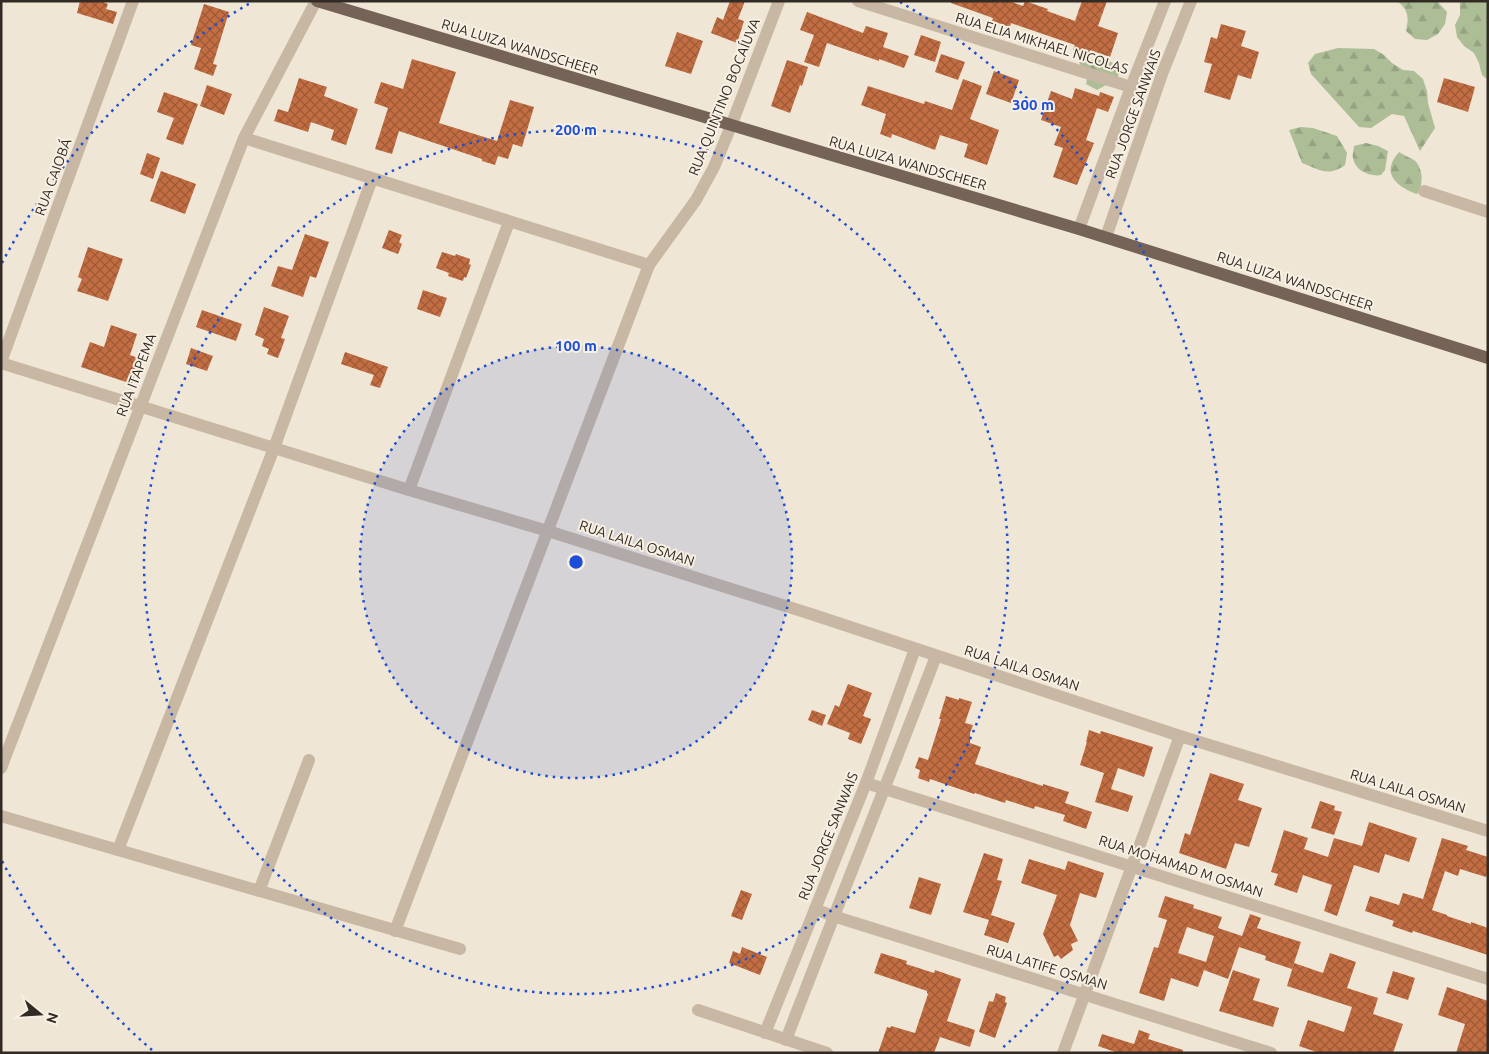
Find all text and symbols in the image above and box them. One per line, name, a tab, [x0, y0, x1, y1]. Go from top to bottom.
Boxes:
street label: RUA ELIA MIKHAEL NICOLAS	[954, 9, 1130, 77]
street label: RUA LUIZA WANDSCHEER	[440, 16, 601, 79]
street label: RUA QUINTINO BOCAÍUVA	[684, 16, 763, 178]
street label: RUA JORGE SANWAIS	[1102, 47, 1164, 181]
text: 300 m	[1012, 96, 1054, 113]
text: 200 m	[555, 121, 597, 138]
street label: RUA LUIZA WANDSCHEER	[827, 133, 989, 193]
street label: RUA CAIOBÁ	[31, 136, 74, 218]
street label: RUA LUIZA WANDSCHEER	[1215, 248, 1375, 314]
street label: RUA ITAPEMA	[113, 331, 159, 419]
text: 100 m	[555, 337, 597, 354]
street label: RUA LAILA OSMAN	[577, 517, 697, 569]
centre of rings	[567, 553, 585, 571]
street label: RUA LAILA OSMAN	[962, 642, 1082, 694]
street label: RUA LAILA OSMAN	[1348, 766, 1468, 816]
street label: RUA JORGE SANWAIS	[795, 770, 861, 902]
street label: RUA MOHAMAD M OSMAN	[1097, 832, 1265, 900]
street label: RUA LATIFE OSMAN	[985, 941, 1109, 993]
north arrow	[15, 989, 65, 1039]
text: N	[43, 1011, 62, 1025]

